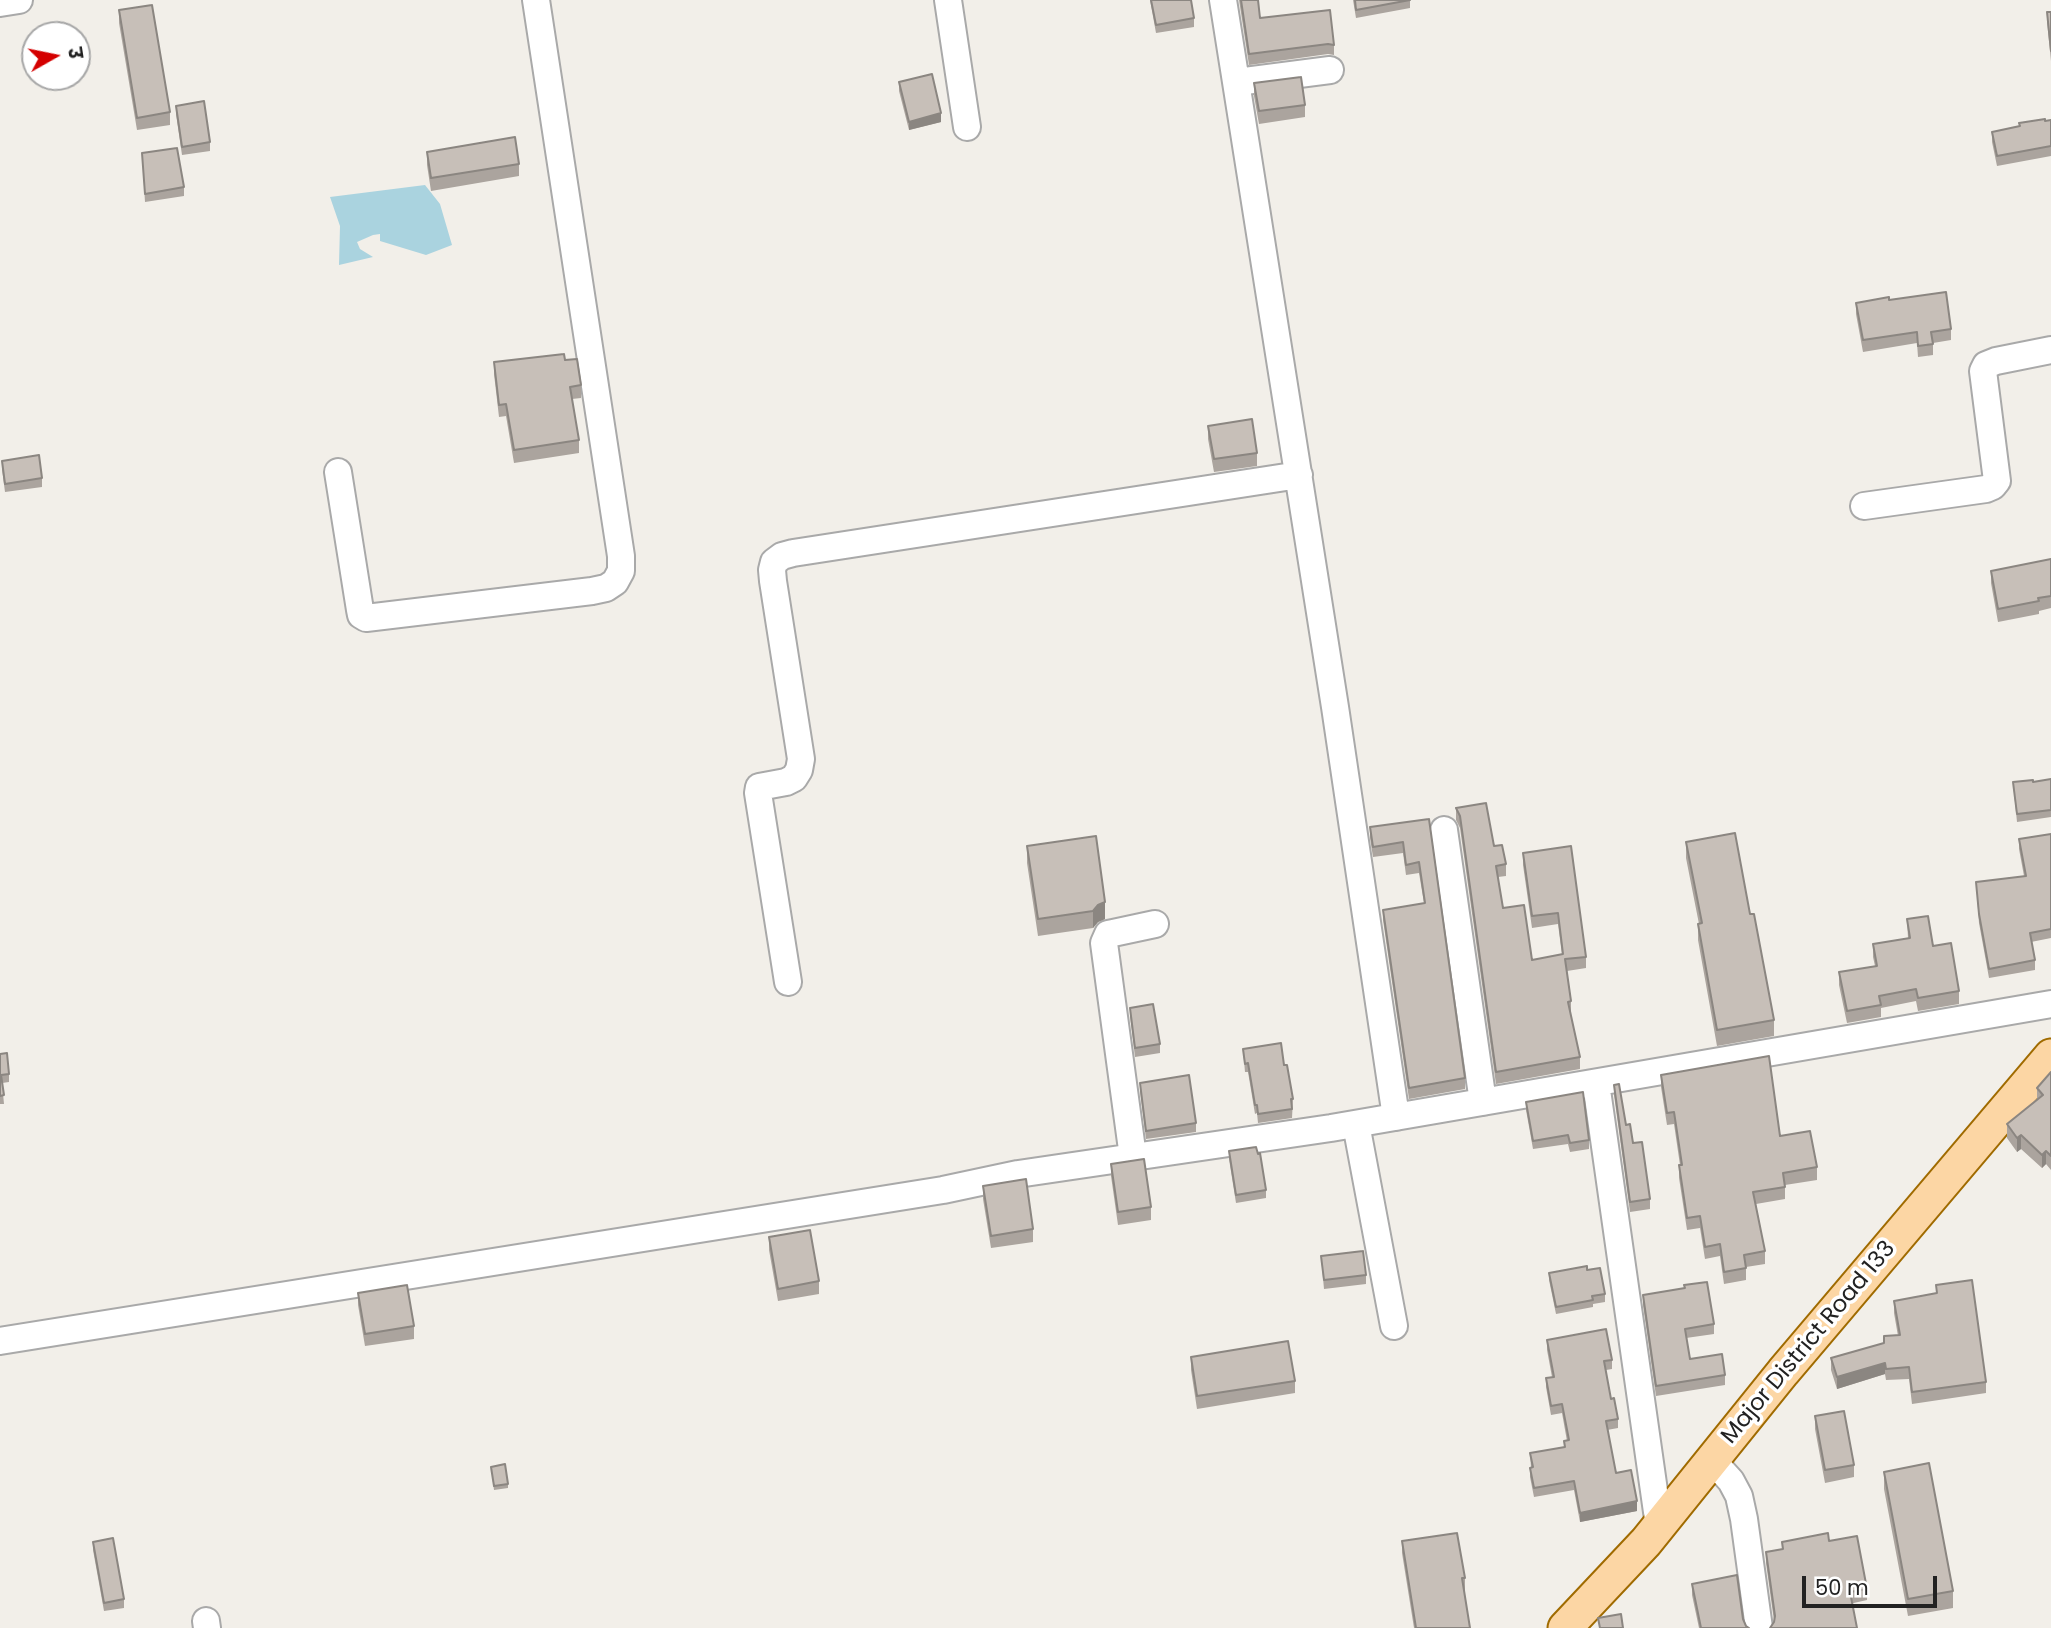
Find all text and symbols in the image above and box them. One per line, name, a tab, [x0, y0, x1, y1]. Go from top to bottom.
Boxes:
north arrow	[21, 21, 91, 91]
text: उ	[61, 46, 89, 60]
street label: Major District Road 133	[1716, 1236, 1902, 1450]
scale bar	[1806, 1562, 1941, 1606]
text: 50 m	[1815, 1573, 1869, 1602]

